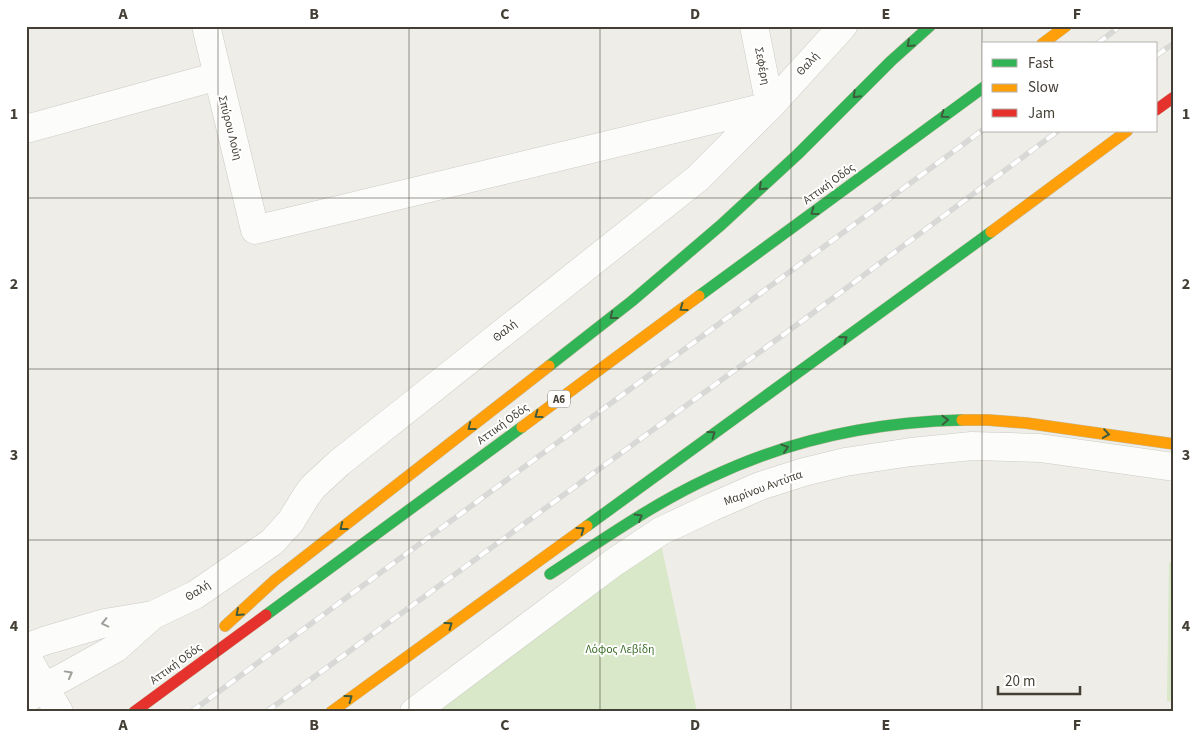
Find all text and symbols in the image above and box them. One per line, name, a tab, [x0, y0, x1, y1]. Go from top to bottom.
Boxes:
text: A	[117, 3, 128, 25]
text: B	[309, 3, 319, 25]
text: C	[500, 3, 510, 25]
text: D	[690, 3, 700, 25]
text: E	[882, 3, 890, 25]
text: F	[1073, 3, 1081, 25]
one-way arrow	[907, 38, 916, 47]
legend	[982, 42, 1158, 132]
street label: Σεφέρη	[750, 46, 774, 86]
street label: Θαλή	[793, 48, 823, 80]
text: Fast	[1028, 53, 1054, 74]
text: Slow	[1028, 77, 1059, 98]
one-way arrow	[853, 90, 862, 99]
street label: Σπύρου Λούη	[214, 94, 246, 162]
text: 1	[10, 103, 18, 125]
text: Jam	[1028, 103, 1055, 124]
text: 1	[1182, 103, 1190, 125]
one-way arrow	[941, 109, 950, 119]
street label: Αττική Οδός	[799, 159, 859, 209]
one-way arrow	[759, 181, 768, 190]
one-way arrow	[810, 206, 820, 215]
text: 2	[10, 273, 18, 295]
text: 2	[1182, 273, 1190, 295]
one-way arrow	[679, 302, 689, 311]
one-way arrow	[610, 311, 619, 319]
street label: Θαλή	[489, 316, 521, 346]
one-way arrow	[838, 336, 848, 345]
road number: Α6	[548, 390, 570, 408]
street label: Αττική Οδός	[473, 399, 533, 449]
one-way arrow	[534, 409, 544, 418]
one-way arrow	[941, 415, 949, 426]
one-way arrow	[468, 421, 477, 430]
one-way arrow	[1102, 429, 1111, 439]
one-way arrow	[706, 432, 715, 440]
text: 3	[10, 444, 18, 466]
one-way arrow	[781, 444, 789, 454]
text: 3	[1182, 444, 1190, 466]
street label: Μαρίνου Αντύπα	[721, 466, 805, 510]
one-way arrow	[633, 513, 642, 523]
one-way arrow	[340, 522, 349, 531]
one-way arrow	[575, 527, 585, 536]
street label: Θαλή	[182, 577, 214, 605]
one-way arrow	[236, 607, 245, 616]
text: 4	[10, 615, 19, 637]
text: 4	[1182, 615, 1191, 637]
one-way arrow	[100, 617, 109, 628]
one-way arrow	[443, 623, 452, 631]
street label: Αττική Οδός	[146, 639, 206, 689]
park label: Λόφος Λεβίδη	[585, 641, 655, 658]
scale bar	[998, 663, 1080, 695]
one-way arrow	[63, 671, 72, 681]
text: 20 m	[1005, 671, 1035, 692]
one-way arrow	[343, 696, 352, 704]
text: A	[117, 714, 128, 736]
text: B	[309, 714, 319, 736]
text: C	[500, 714, 510, 736]
text: D	[690, 714, 700, 736]
text: E	[882, 714, 890, 736]
text: F	[1073, 714, 1081, 736]

